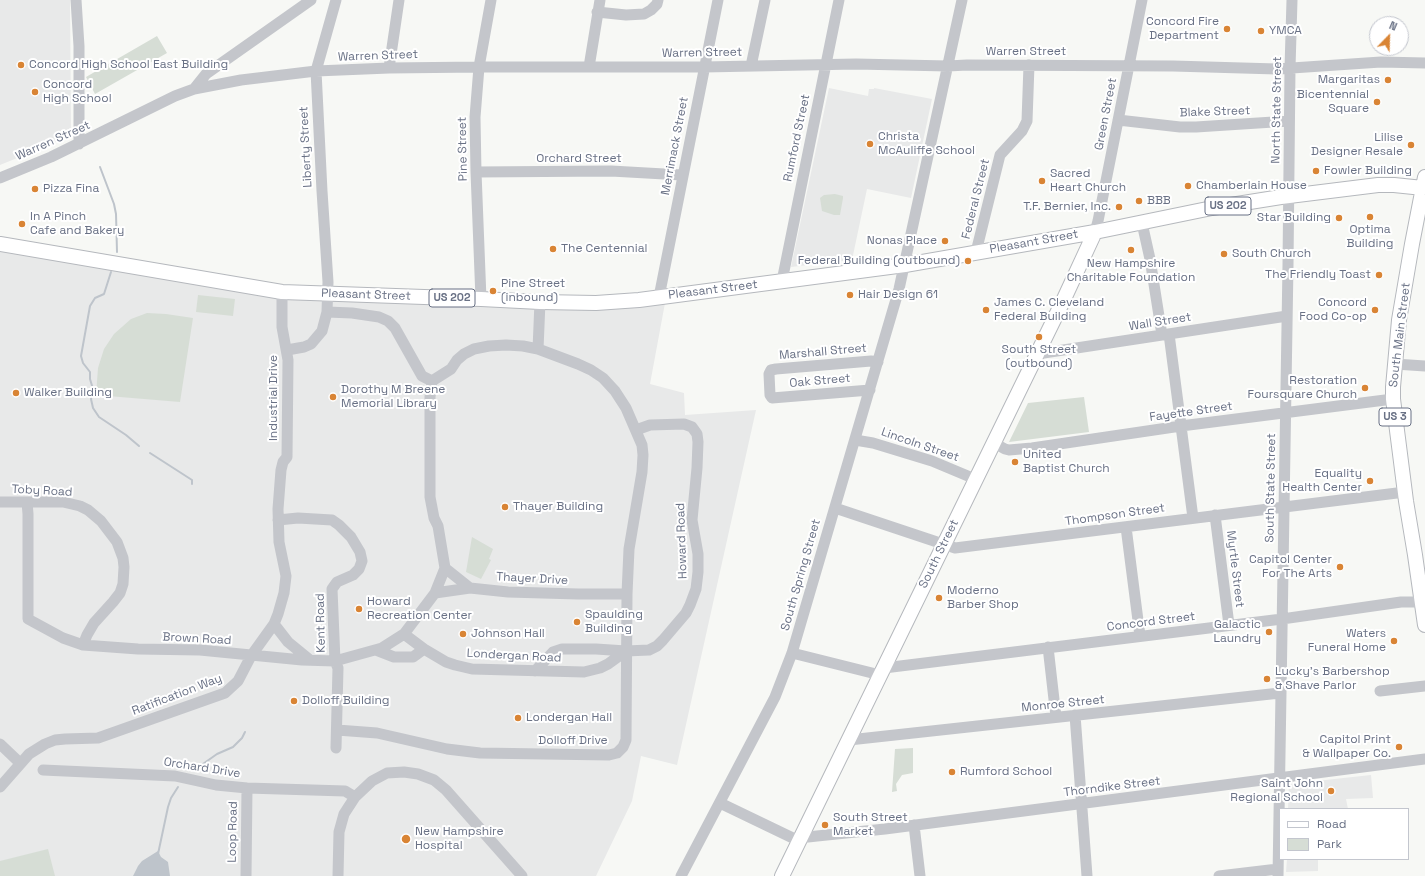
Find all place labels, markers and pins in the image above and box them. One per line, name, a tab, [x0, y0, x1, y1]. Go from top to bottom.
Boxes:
place label: Concord Fire Department	[1146, 15, 1219, 43]
marker: Concord Fire Department	[1222, 24, 1232, 34]
place label: YMCA	[1269, 24, 1302, 38]
marker: YMCA	[1256, 26, 1266, 36]
place label: Concord High School East Building	[29, 58, 228, 72]
marker: Concord High School East Building	[16, 60, 26, 70]
place label: Margaritas	[1318, 73, 1380, 87]
marker: Margaritas	[1383, 75, 1393, 85]
place label: Concord High School	[43, 78, 112, 106]
marker: Concord High School	[30, 87, 40, 97]
place label: Bicentennial Square	[1297, 88, 1369, 116]
marker: Bicentennial Square	[1372, 97, 1382, 107]
place label: Christa McAuliffe School	[878, 130, 975, 158]
place label: Lilise Designer Resale	[1311, 131, 1403, 159]
marker: Christa McAuliffe School	[865, 139, 875, 149]
marker: Lilise Designer Resale	[1406, 140, 1416, 150]
place label: Fowler Building	[1324, 164, 1412, 178]
marker: Fowler Building	[1311, 166, 1321, 176]
place label: Sacred Heart Church	[1050, 167, 1126, 195]
marker: Sacred Heart Church	[1037, 176, 1047, 186]
place label: Chamberlain House	[1196, 179, 1307, 193]
marker: Chamberlain House	[1183, 181, 1193, 191]
place label: Pizza Fina	[43, 182, 99, 196]
marker: Pizza Fina	[30, 184, 40, 194]
place label: BBB	[1147, 194, 1171, 208]
marker: BBB	[1134, 196, 1144, 206]
place label: T.F. Bernier, Inc.	[1023, 200, 1111, 214]
marker: T.F. Bernier, Inc.	[1114, 202, 1124, 212]
place label: In A Pinch Cafe and Bakery	[30, 210, 124, 238]
place label: Star Building	[1257, 211, 1331, 225]
marker: Optima Building	[1365, 212, 1375, 222]
marker: Star Building	[1334, 213, 1344, 223]
marker: In A Pinch Cafe and Bakery	[17, 219, 27, 229]
place label: Optima Building	[1347, 223, 1393, 251]
place label: Nonas Place	[867, 234, 937, 248]
marker: Nonas Place	[940, 236, 950, 246]
place label: The Centennial	[561, 242, 647, 256]
marker: The Centennial	[548, 244, 558, 254]
marker: New Hampshire Charitable Foundation	[1126, 245, 1136, 255]
place label: South Church	[1232, 247, 1311, 261]
marker: South Church	[1219, 249, 1229, 259]
place label: Federal Building (outbound)	[798, 254, 960, 268]
marker: Federal Building (outbound)	[963, 256, 973, 266]
place label: New Hampshire Charitable Foundation	[1067, 257, 1195, 285]
place label: The Friendly Toast	[1265, 268, 1371, 282]
marker: The Friendly Toast	[1374, 270, 1384, 280]
place label: Pine Street (inbound)	[501, 277, 565, 305]
marker: Pine Street (inbound)	[488, 286, 498, 296]
place label: Hair Design 61	[858, 288, 938, 302]
marker: Hair Design 61	[845, 290, 855, 300]
place label: James C. Cleveland Federal Building	[994, 296, 1104, 324]
place label: Concord Food Co-op	[1299, 296, 1367, 324]
marker: James C. Cleveland Federal Building	[981, 305, 991, 315]
marker: Concord Food Co-op	[1370, 305, 1380, 315]
marker: South Street (outbound)	[1034, 332, 1044, 342]
place label: South Street (outbound)	[1002, 343, 1076, 371]
place label: Restoration Foursquare Church	[1247, 374, 1357, 402]
place label: Dorothy M Breene Memorial Library	[341, 383, 445, 411]
marker: Restoration Foursquare Church	[1360, 383, 1370, 393]
place label: Walker Building	[24, 386, 112, 400]
marker: Walker Building	[11, 388, 21, 398]
marker: Dorothy M Breene Memorial Library	[328, 392, 338, 402]
place label: United Baptist Church	[1023, 448, 1110, 476]
marker: United Baptist Church	[1010, 457, 1020, 467]
place label: Equality Health Center	[1282, 467, 1362, 495]
marker: Equality Health Center	[1365, 476, 1375, 486]
place label: Thayer Building	[513, 500, 603, 514]
marker: Thayer Building	[500, 502, 510, 512]
place label: Capitol Center For The Arts	[1249, 553, 1332, 581]
marker: Capitol Center For The Arts	[1335, 562, 1345, 572]
place label: Moderno Barber Shop	[947, 584, 1019, 612]
marker: Moderno Barber Shop	[934, 593, 944, 603]
place label: Howard Recreation Center	[367, 595, 472, 623]
marker: Howard Recreation Center	[354, 604, 364, 614]
place label: Spaulding Building	[585, 608, 643, 636]
marker: Spaulding Building	[572, 617, 582, 627]
place label: Galactic Laundry	[1213, 618, 1261, 646]
place label: Johnson Hall	[471, 627, 545, 641]
marker: Galactic Laundry	[1264, 627, 1274, 637]
place label: Waters Funeral Home	[1308, 627, 1386, 655]
marker: Johnson Hall	[458, 629, 468, 639]
marker: Waters Funeral Home	[1389, 636, 1399, 646]
place label: Lucky's Barbershop & Shave Parlor	[1275, 665, 1390, 693]
marker: Lucky's Barbershop & Shave Parlor	[1262, 674, 1272, 684]
place label: Dolloff Building	[302, 694, 390, 708]
marker: Dolloff Building	[289, 696, 299, 706]
place label: Londergan Hall	[526, 711, 612, 725]
marker: Londergan Hall	[513, 713, 523, 723]
place label: Capitol Print & Wallpaper Co.	[1302, 733, 1391, 761]
marker: Capitol Print & Wallpaper Co.	[1394, 742, 1404, 752]
place label: Rumford School	[960, 765, 1052, 779]
marker: Rumford School	[947, 767, 957, 777]
place label: Saint John Regional School	[1230, 777, 1323, 805]
marker: Saint John Regional School	[1326, 786, 1336, 796]
place label: South Street Market	[833, 811, 908, 839]
marker: South Street Market	[820, 820, 830, 830]
place label: New Hampshire Hospital	[415, 825, 504, 853]
marker: New Hampshire Hospital	[400, 833, 412, 845]

